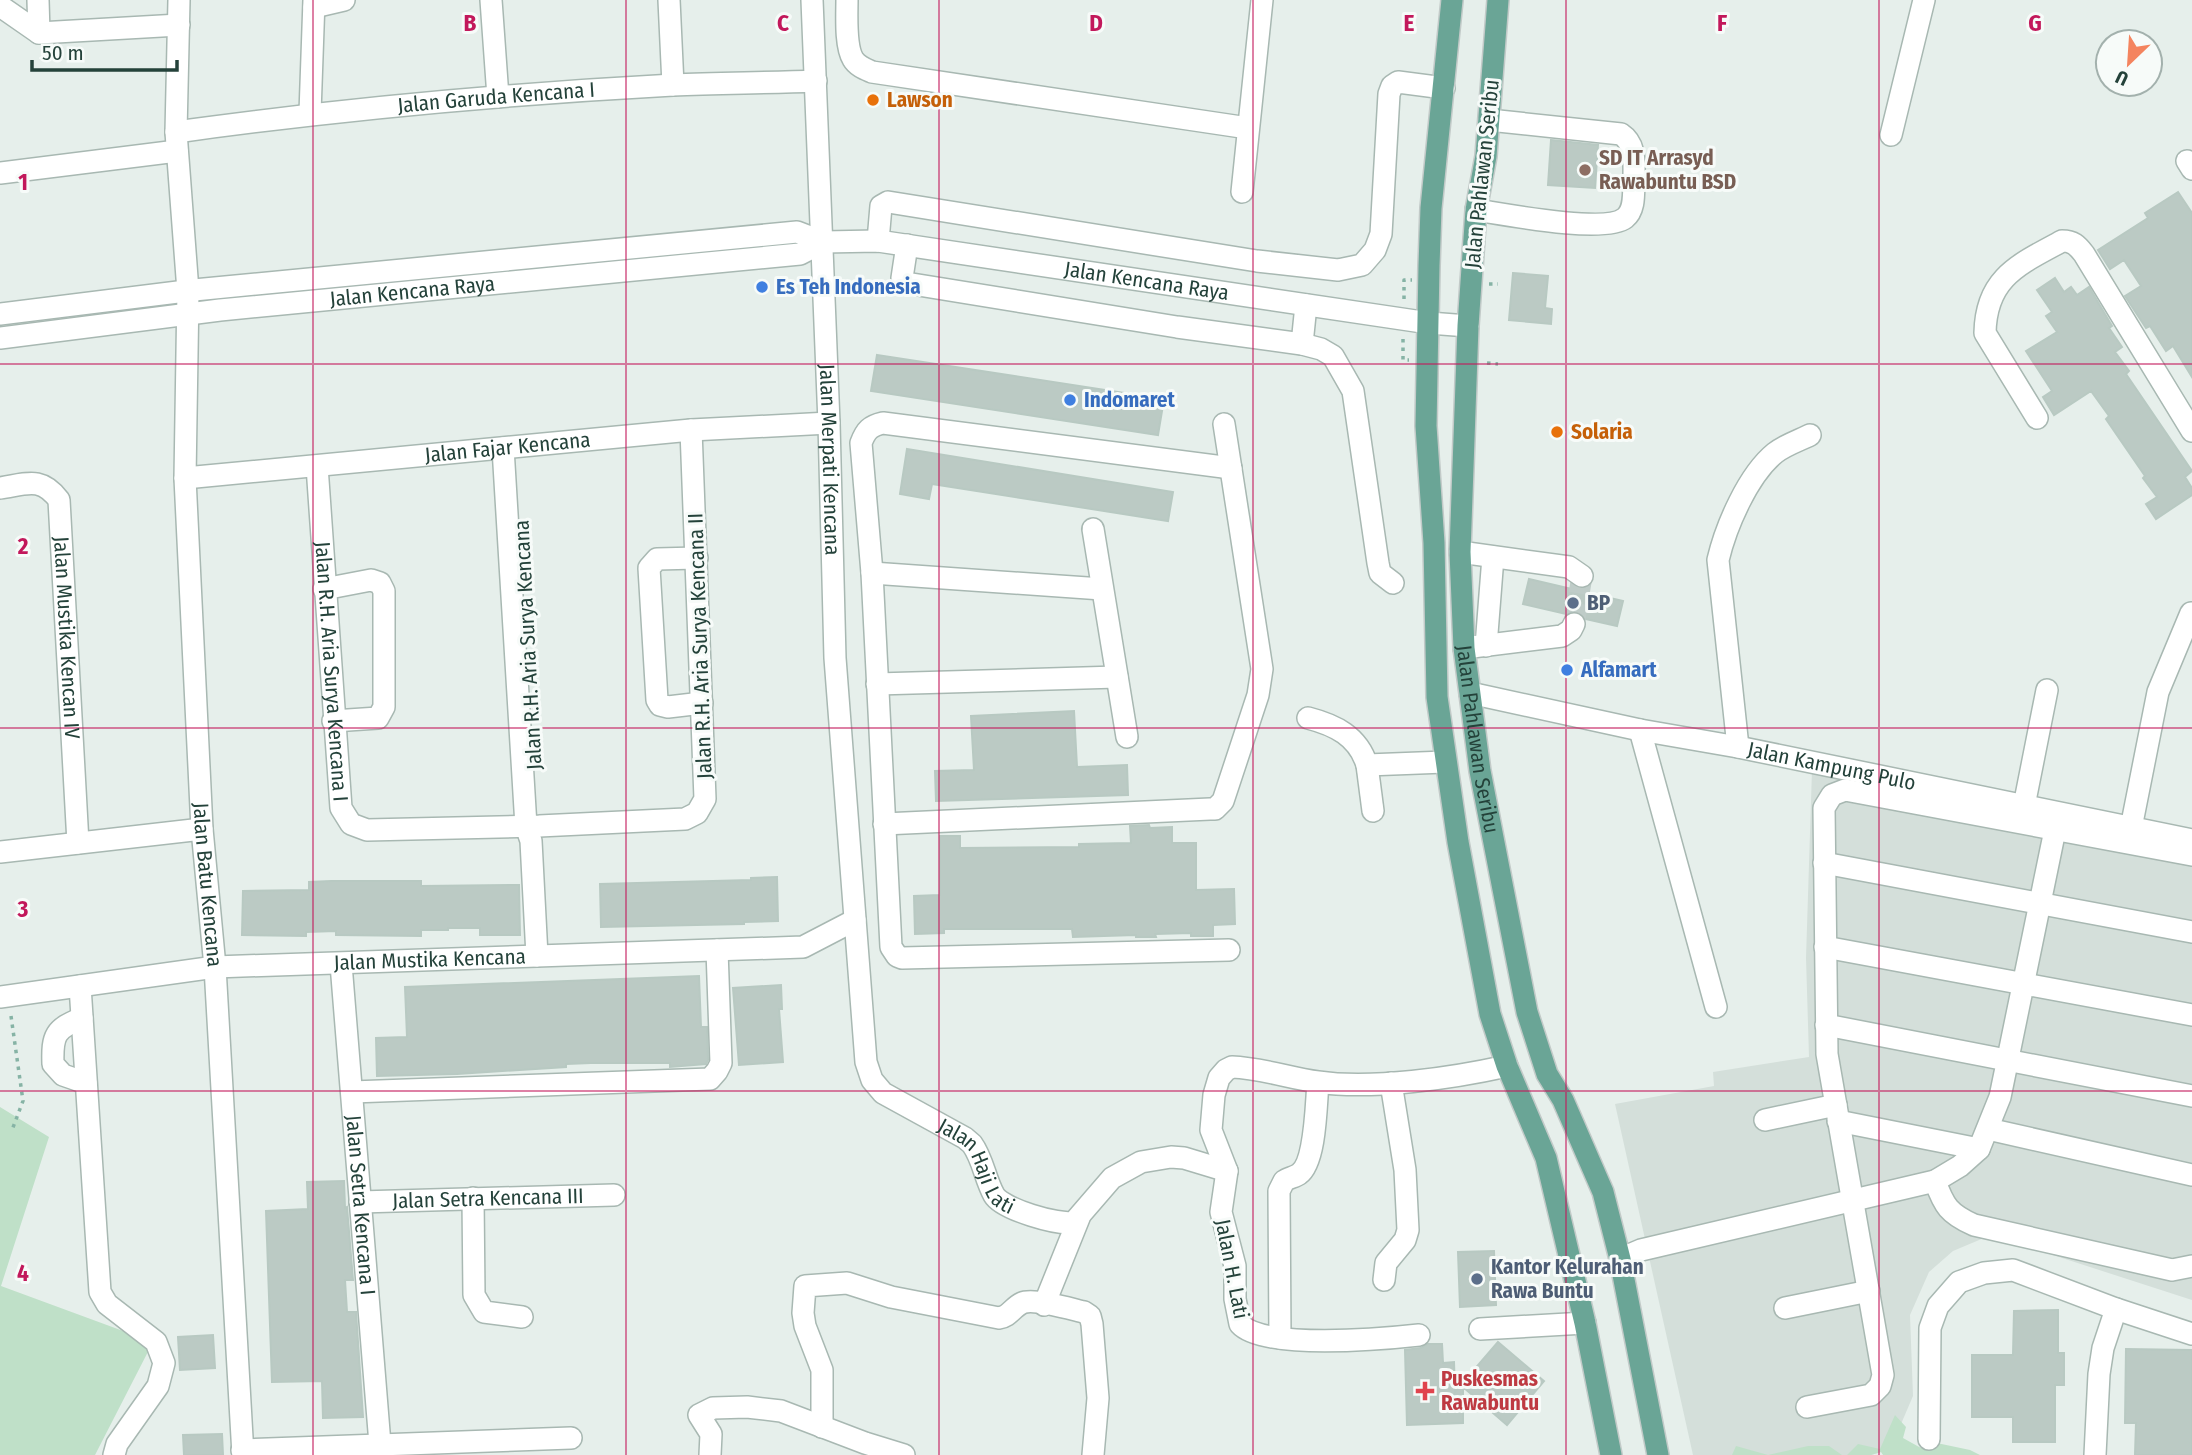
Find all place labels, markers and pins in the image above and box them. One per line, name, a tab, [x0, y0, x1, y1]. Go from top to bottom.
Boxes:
place label: Lawson	[887, 87, 953, 113]
marker: Lawson	[865, 92, 881, 108]
place label: SD IT Arrasyd Rawabuntu BSD	[1599, 145, 1736, 195]
marker: SD IT Arrasyd Rawabuntu BSD	[1577, 162, 1593, 178]
place label: Es Teh Indonesia	[776, 274, 921, 300]
marker: Es Teh Indonesia	[754, 279, 770, 295]
place label: Indomaret	[1084, 387, 1176, 413]
marker: Indomaret	[1062, 392, 1078, 408]
place label: Solaria	[1571, 419, 1633, 445]
marker: Solaria	[1549, 424, 1565, 440]
place label: BP	[1587, 590, 1611, 616]
marker: BP	[1565, 595, 1581, 611]
place label: Alfamart	[1580, 657, 1657, 683]
marker: Alfamart	[1559, 662, 1575, 678]
place label: Kantor Kelurahan Rawa Buntu	[1491, 1254, 1644, 1304]
marker: Kantor Kelurahan Rawa Buntu	[1469, 1271, 1485, 1287]
place label: Puskesmas Rawabuntu	[1441, 1366, 1539, 1416]
marker: Puskesmas Rawabuntu	[1415, 1381, 1435, 1401]

